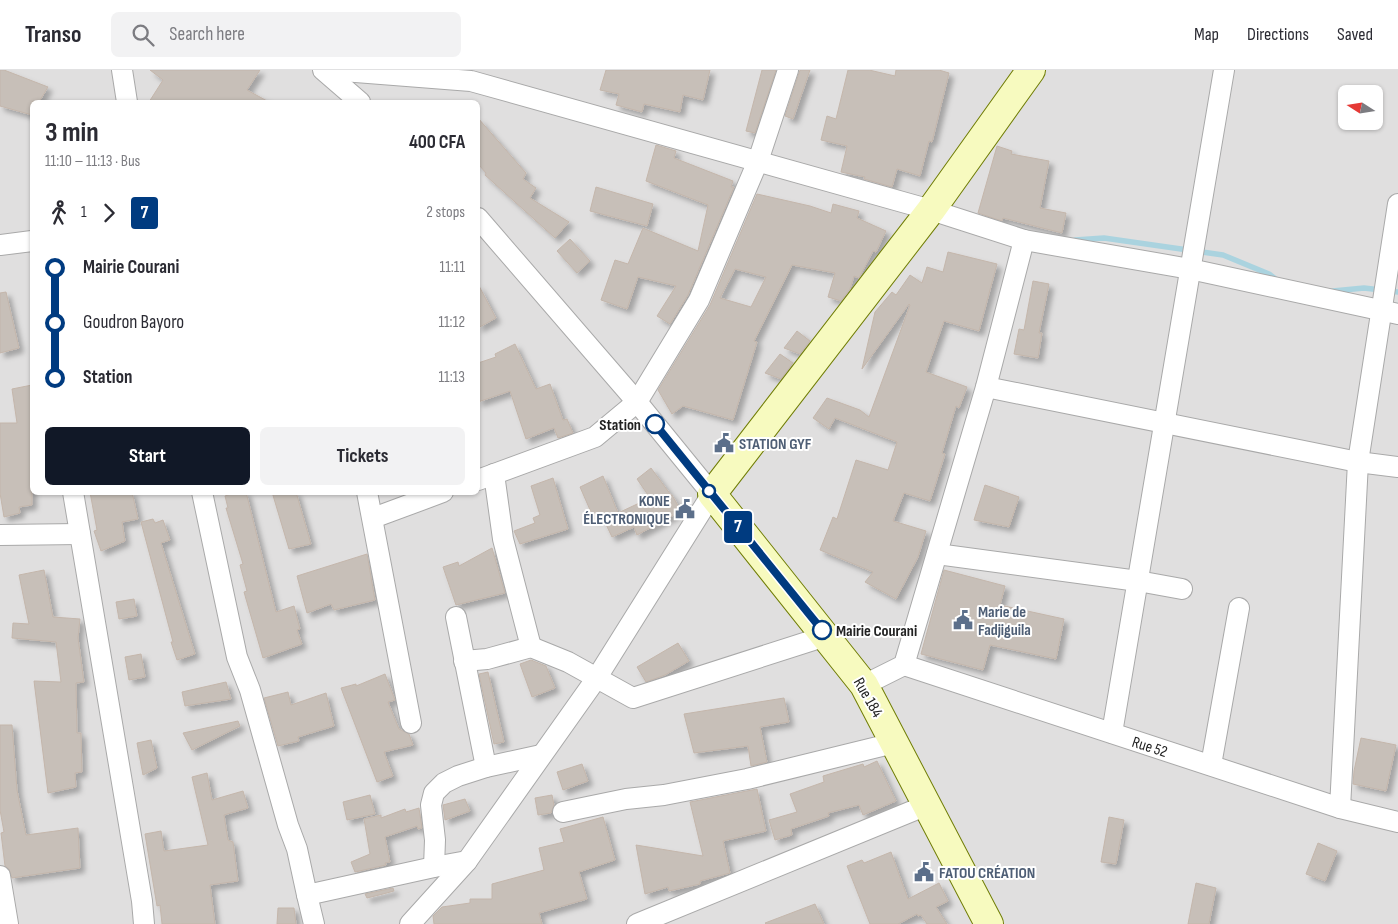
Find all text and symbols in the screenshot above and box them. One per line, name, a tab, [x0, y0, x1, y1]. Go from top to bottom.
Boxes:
search box	[111, 12, 461, 57]
text: Transo	[25, 20, 81, 49]
icon: search	[129, 21, 157, 49]
text: Search here	[169, 23, 245, 46]
text: Map	[1194, 24, 1219, 45]
text: Directions	[1247, 24, 1309, 45]
text: Saved	[1337, 24, 1373, 45]
north arrow	[1338, 85, 1382, 130]
map controls	[1338, 85, 1383, 130]
text: 3 min	[45, 116, 99, 149]
text: 400 CFA	[409, 131, 465, 154]
text: 11:10 – 11:13 · Bus	[45, 152, 140, 171]
icon: walk	[45, 199, 73, 227]
icon: forward	[95, 199, 123, 227]
text: 7	[141, 202, 148, 223]
text: 1	[81, 203, 87, 222]
text: 2 stops	[426, 203, 465, 222]
text: Mairie Courani	[83, 256, 179, 279]
text: 11:11	[440, 258, 465, 277]
text: Goudron Bayoro	[83, 311, 184, 334]
text: 11:12	[438, 313, 465, 332]
text: Station	[83, 366, 132, 389]
text: 11:13	[438, 368, 465, 387]
marker: Station	[645, 414, 665, 434]
place label: Station	[599, 416, 641, 435]
button: Start	[45, 427, 250, 485]
button: Tickets	[260, 427, 465, 485]
public building icon: STATION GYF	[713, 432, 735, 454]
place label: STATION GYF	[739, 435, 812, 454]
unlabelled marker	[702, 484, 716, 498]
place label: KONE ÉLECTRONIQUE	[583, 492, 670, 529]
public building icon: KONE ÉLECTRONIQUE	[674, 498, 696, 520]
line badge: 7	[722, 511, 754, 543]
text: 7	[734, 516, 742, 537]
place label: Marie de Fadjiguila	[978, 603, 1031, 640]
public building icon: Marie de Fadjiguila	[952, 609, 974, 631]
marker: Mairie Courani	[812, 620, 832, 640]
place label: Mairie Courani	[836, 622, 917, 641]
street label: Rue 184	[849, 675, 887, 721]
street label: Rue 52	[1129, 733, 1170, 762]
public building icon: FATOU CRÉATION	[913, 861, 935, 883]
place label: FATOU CRÉATION	[939, 864, 1035, 883]

